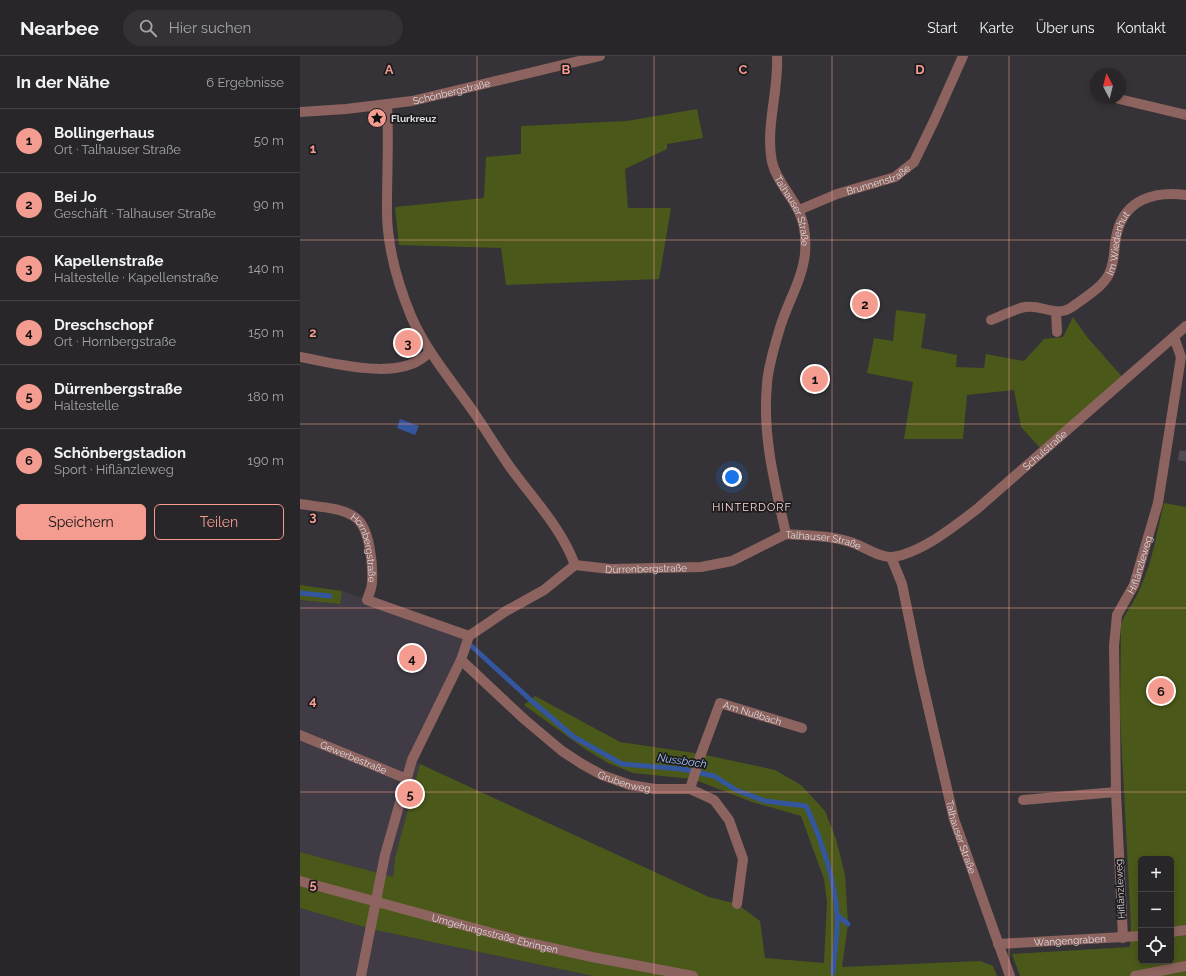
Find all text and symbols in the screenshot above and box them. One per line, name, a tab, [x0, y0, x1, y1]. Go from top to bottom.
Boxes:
search box	[123, 10, 403, 46]
text: Nearbee	[20, 17, 99, 39]
icon: search	[137, 17, 159, 39]
text: Hier suchen	[169, 19, 251, 37]
text: Start	[927, 20, 957, 36]
text: Karte	[979, 20, 1014, 36]
text: Über uns	[1036, 20, 1095, 36]
text: Kontakt	[1117, 20, 1166, 36]
text: A	[385, 62, 394, 77]
text: B	[562, 62, 571, 77]
text: C	[739, 62, 748, 77]
text: D	[915, 62, 925, 77]
north arrow	[1090, 68, 1126, 104]
text: In der Nähe	[16, 72, 110, 92]
text: 6 Ergebnisse	[206, 75, 284, 90]
street label: Schönbergstraße	[411, 77, 491, 106]
place icon: Flurkreuz	[366, 107, 388, 129]
place label: Flurkreuz	[391, 113, 437, 124]
text: Bollingerhaus	[54, 124, 154, 142]
text: 1	[26, 133, 32, 148]
text: 50 m	[254, 133, 284, 148]
text: 1	[310, 141, 317, 156]
text: Ort · Talhauser Straße	[54, 142, 181, 157]
street label: Brunnenstraße	[845, 162, 912, 197]
street label: Talhauser Straße	[773, 174, 811, 246]
text: Bei Jo	[54, 188, 97, 206]
text: 2	[25, 197, 33, 212]
text: 90 m	[253, 197, 284, 212]
text: Geschäft · Talhauser Straße	[54, 206, 216, 221]
street label: Im Wiedenhut	[1104, 208, 1131, 277]
text: Kapellenstraße	[54, 252, 164, 270]
text: 3	[25, 261, 33, 276]
text: 140 m	[248, 261, 284, 276]
text: Haltestelle · Kapellenstraße	[54, 270, 218, 285]
pin: 2	[852, 289, 878, 319]
text: Dreschschopf	[54, 316, 153, 334]
text: 4	[25, 325, 33, 340]
text: 150 m	[248, 325, 284, 340]
text: 2	[309, 325, 317, 340]
pin: 3	[395, 328, 421, 358]
text: Ort · Hornbergstraße	[54, 334, 176, 349]
pin: 1	[802, 364, 828, 394]
text: Dürrenbergstraße	[54, 380, 182, 398]
text: 5	[25, 389, 33, 404]
text: 180 m	[248, 389, 284, 404]
text: Haltestelle	[54, 398, 119, 413]
street label: Schulstraße	[1020, 428, 1069, 472]
text: Schönbergstadion	[54, 444, 186, 462]
text: 6	[25, 453, 33, 468]
text: 190 m	[248, 453, 284, 468]
text: Sport · Hiflänzleweg	[54, 462, 174, 477]
your location	[722, 467, 742, 487]
district label: HINTERDORF	[712, 501, 792, 514]
button: Speichern	[16, 504, 146, 540]
button: Teilen	[154, 504, 284, 540]
text: 3	[309, 509, 317, 524]
street label: Hornbergstraße	[349, 511, 378, 583]
street label: Talhauser Straße	[785, 528, 863, 551]
street label: Hiflänzleweg	[1125, 534, 1154, 595]
street label: Dürrenbergstraße	[605, 562, 687, 575]
pin: 4	[399, 643, 425, 673]
pin: 6	[1148, 676, 1174, 706]
text: 4	[309, 693, 317, 708]
street label: Am Nußbach	[722, 699, 783, 727]
street label: Gewerbestraße	[319, 739, 389, 776]
water label: Nussbach	[656, 751, 708, 771]
street label: Grubenweg	[596, 768, 651, 794]
pin: 5	[397, 779, 423, 809]
street label: Talhauser Straße	[944, 799, 979, 875]
map controls	[1138, 856, 1174, 964]
button: +	[1138, 856, 1174, 892]
street label: Hiflänzleweg	[1113, 859, 1127, 919]
text: 5	[309, 877, 317, 892]
button: −	[1138, 892, 1174, 928]
street label: Umgehungsstraße Ebringen	[431, 912, 560, 955]
button: locate	[1138, 928, 1174, 964]
street label: Wangengraben	[1034, 932, 1106, 947]

